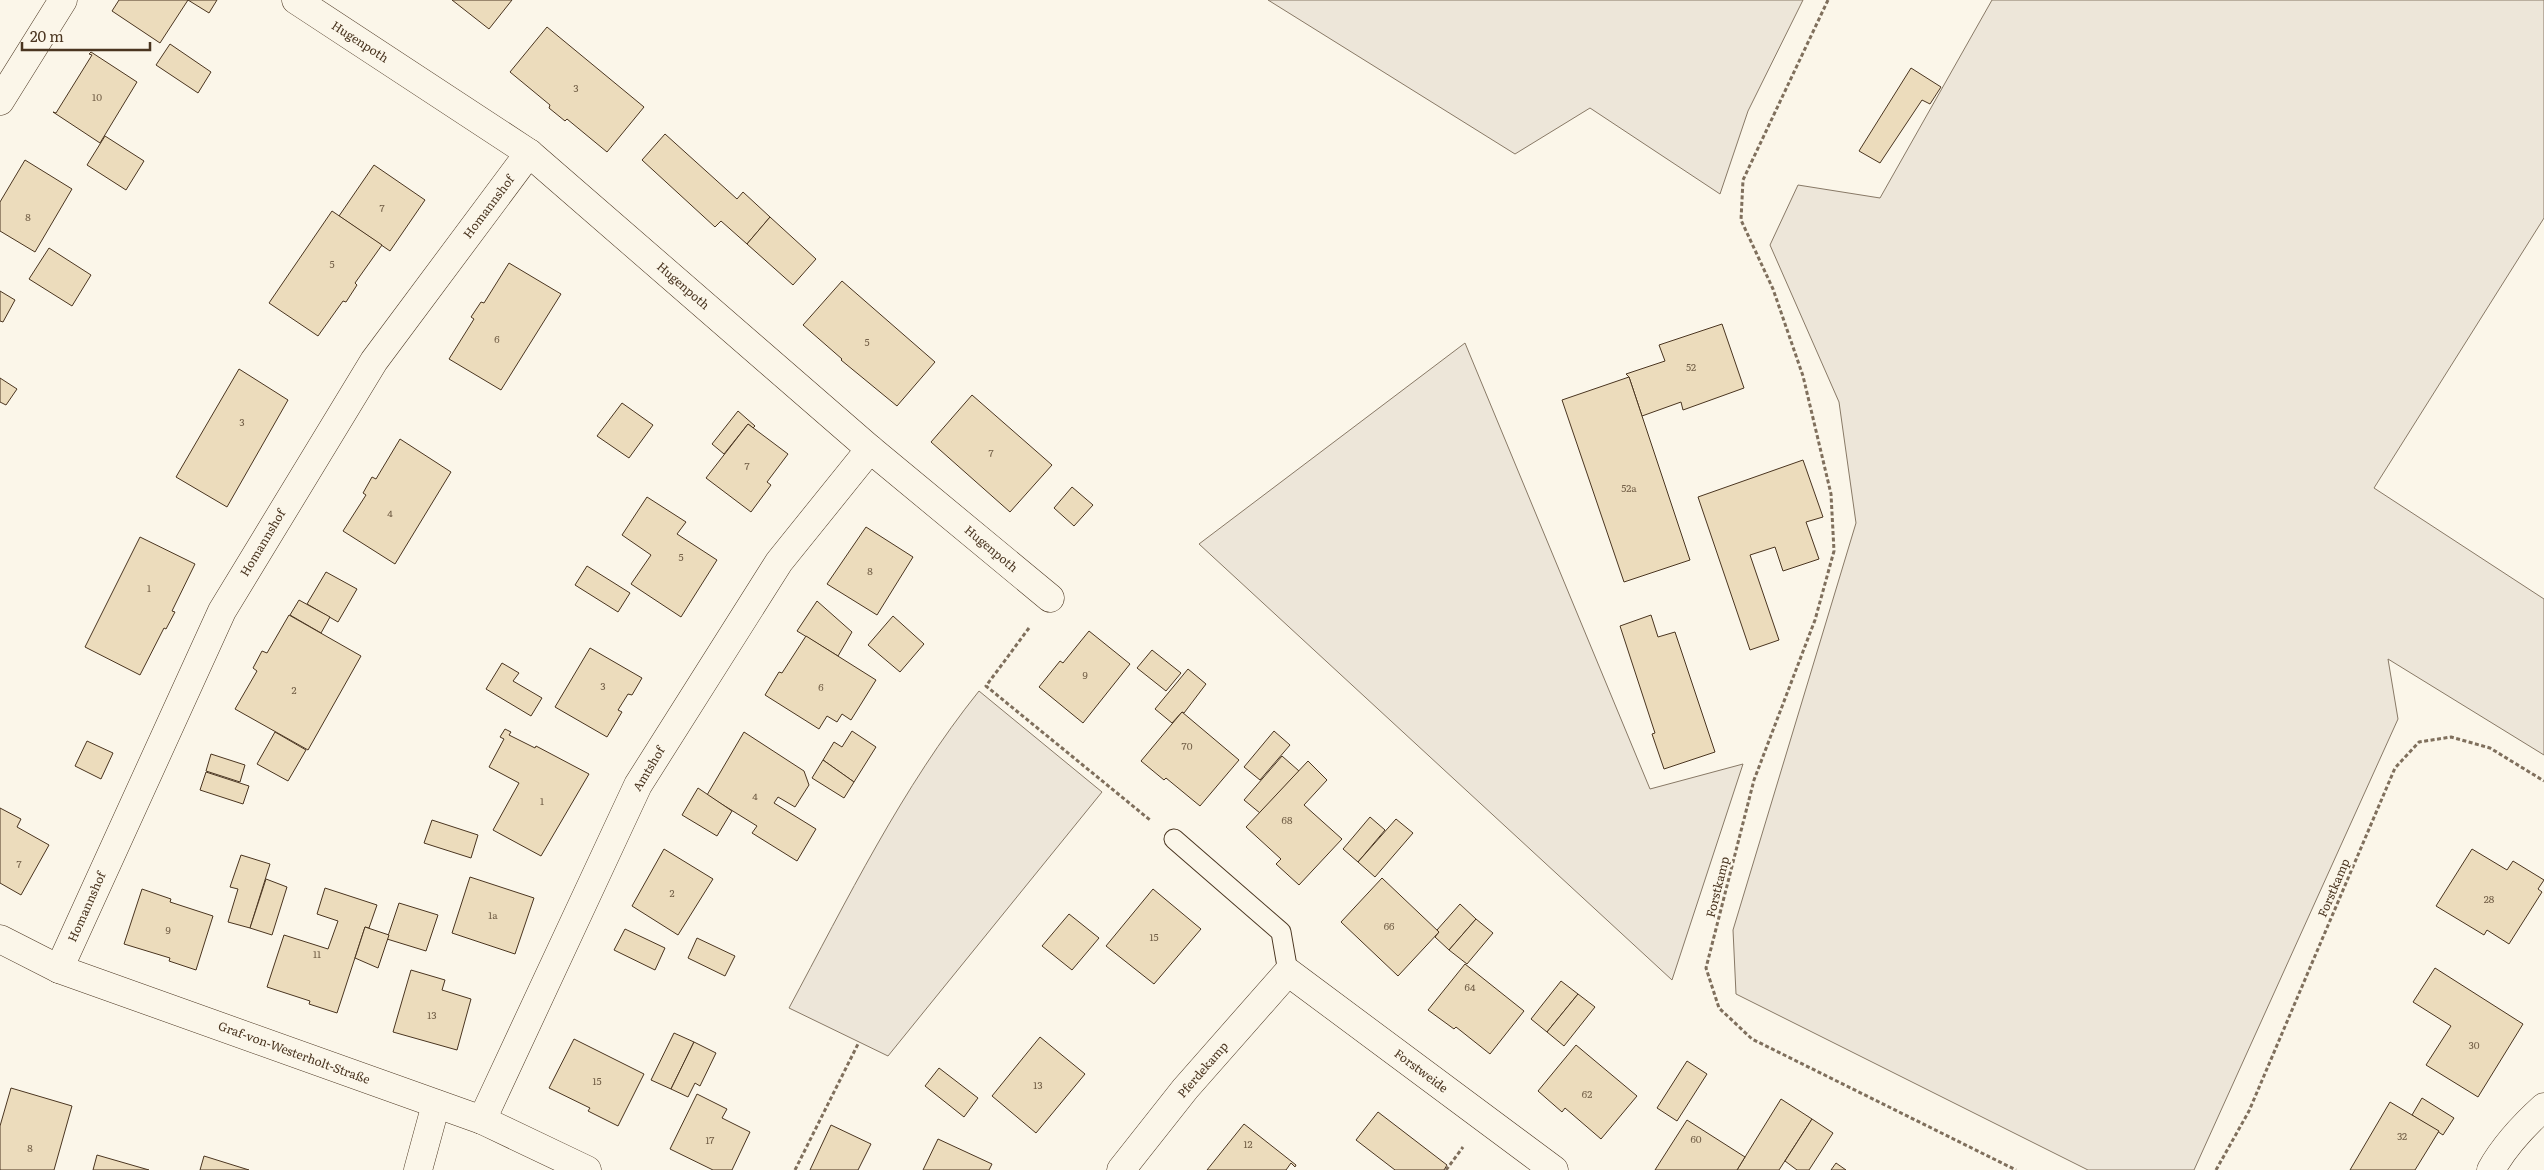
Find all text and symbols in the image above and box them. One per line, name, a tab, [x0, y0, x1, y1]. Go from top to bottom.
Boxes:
street label: Hugenpoth	[328, 16, 393, 66]
scale bar	[22, 20, 150, 52]
text: 20 m	[30, 24, 64, 47]
house number: 3	[573, 80, 579, 95]
house number: 10	[92, 89, 102, 104]
street label: Homannshof	[458, 170, 519, 242]
house number: 7	[379, 200, 385, 215]
house number: 8	[25, 209, 31, 224]
house number: 5	[329, 256, 335, 271]
street label: Hugenpoth	[653, 257, 714, 313]
house number: 6	[494, 331, 500, 346]
house number: 5	[864, 334, 870, 349]
house number: 52	[1686, 359, 1696, 374]
house number: 3	[239, 414, 245, 429]
house number: 7	[988, 445, 994, 460]
house number: 7	[744, 458, 750, 473]
house number: 52a	[1621, 480, 1637, 495]
street label: Homannshof	[235, 504, 290, 579]
house number: 4	[387, 505, 393, 520]
street label: Hugenpoth	[961, 520, 1022, 576]
house number: 5	[678, 549, 684, 564]
house number: 8	[867, 563, 873, 578]
house number: 1	[147, 580, 151, 595]
house number: 9	[1082, 667, 1088, 682]
house number: 3	[600, 678, 606, 693]
house number: 6	[818, 679, 824, 694]
house number: 2	[291, 682, 297, 697]
house number: 70	[1182, 738, 1193, 753]
street label: Amtshof	[628, 742, 669, 794]
house number: 4	[752, 788, 758, 803]
house number: 1	[540, 793, 544, 808]
house number: 68	[1282, 812, 1293, 827]
street label: Forstkamp	[1701, 854, 1733, 919]
street label: Forstkamp	[2313, 855, 2354, 920]
house number: 7	[16, 856, 22, 871]
street label: Homannshof	[63, 867, 110, 945]
house number: 2	[669, 885, 675, 900]
house number: 28	[2484, 891, 2495, 906]
house number: 1a	[488, 907, 498, 922]
house number: 66	[1384, 918, 1395, 933]
house number: 9	[165, 922, 171, 937]
house number: 15	[1149, 929, 1159, 944]
house number: 11	[313, 946, 321, 961]
house number: 64	[1465, 979, 1476, 994]
house number: 13	[427, 1007, 437, 1022]
street label: Graf-von-Westerholt-Straße	[216, 1016, 373, 1088]
street label: Pferdekamp	[1173, 1037, 1232, 1101]
house number: 30	[2468, 1037, 2480, 1052]
street label: Forstweide	[1391, 1044, 1452, 1096]
house number: 15	[592, 1073, 602, 1088]
house number: 13	[1033, 1077, 1043, 1092]
house number: 62	[1582, 1086, 1592, 1101]
house number: 32	[2397, 1128, 2407, 1143]
house number: 60	[1690, 1131, 1702, 1146]
house number: 17	[706, 1132, 714, 1147]
house number: 12	[1243, 1136, 1253, 1151]
house number: 8	[27, 1140, 33, 1155]

